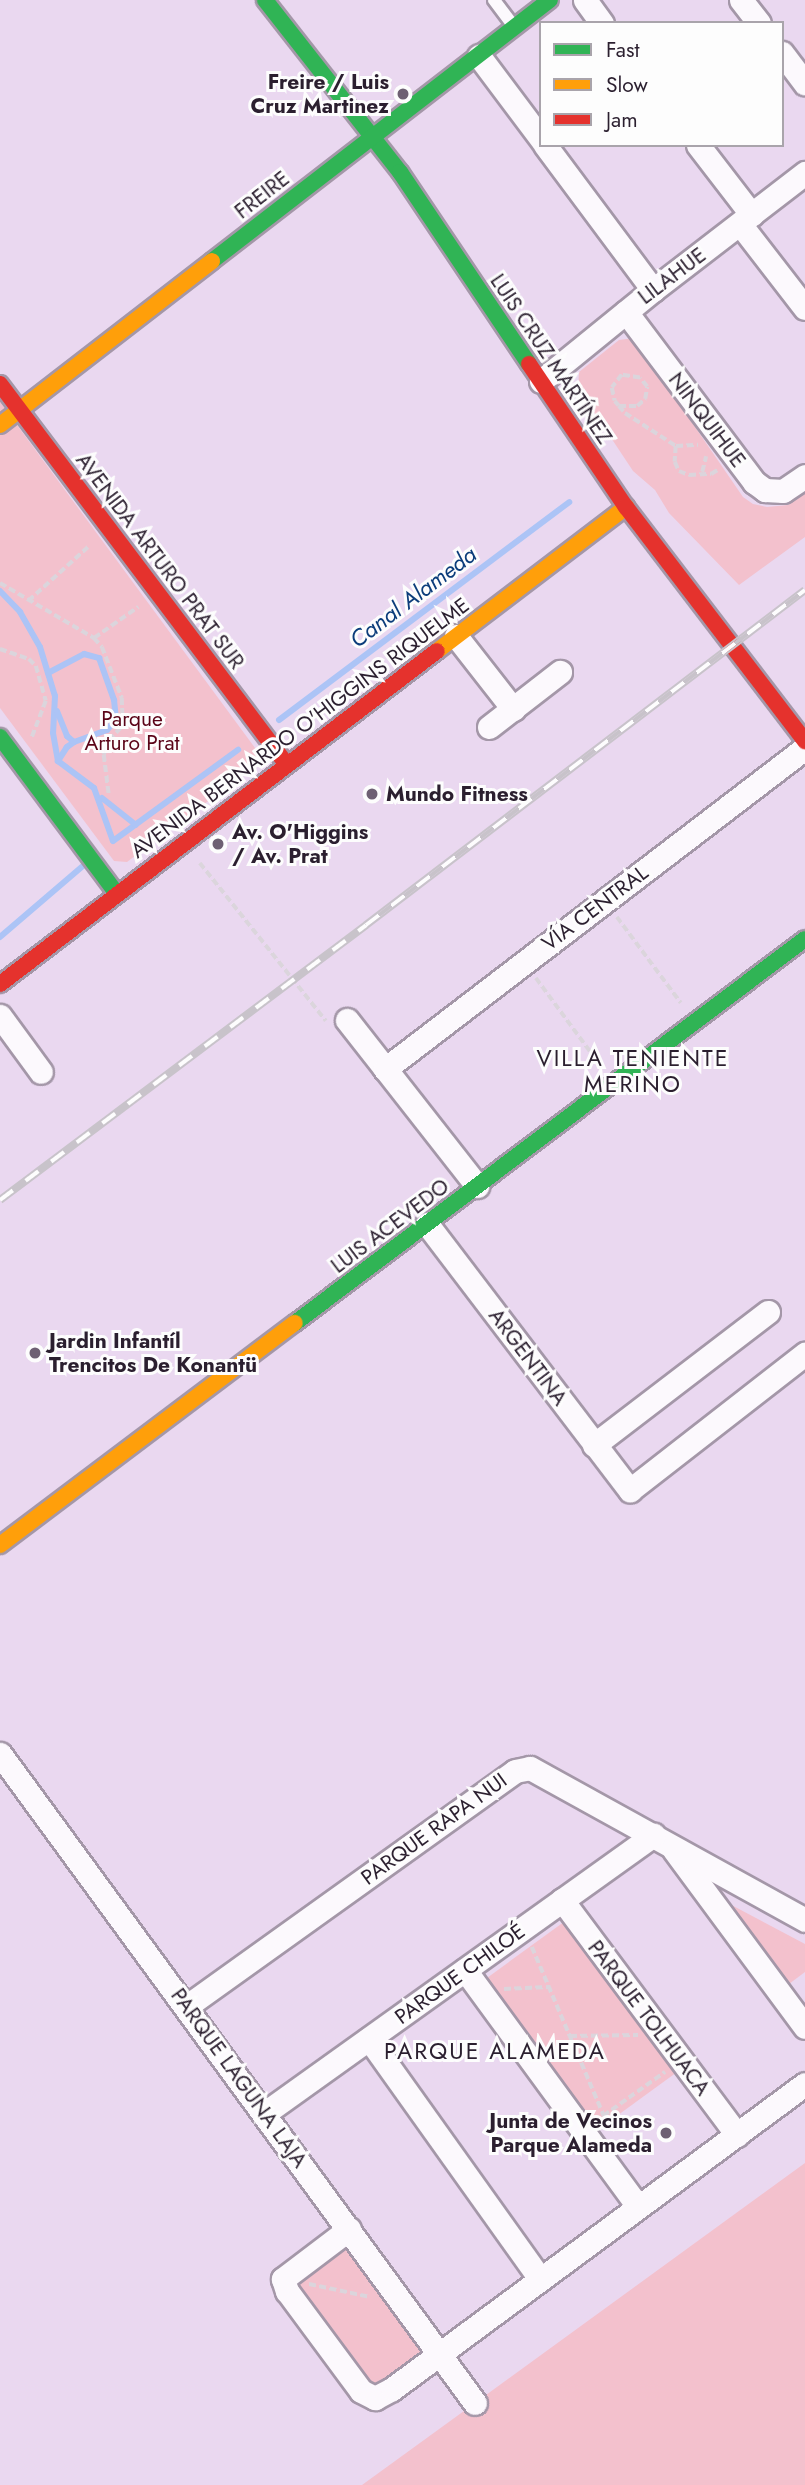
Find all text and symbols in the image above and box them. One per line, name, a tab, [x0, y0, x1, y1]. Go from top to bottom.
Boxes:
legend	[539, 21, 784, 147]
text: Fast	[606, 35, 639, 65]
place label: Freire / Luis Cruz Martinez	[250, 69, 389, 119]
text: Slow	[606, 70, 648, 100]
marker: Freire / Luis Cruz Martinez	[395, 86, 411, 102]
text: Jam	[606, 105, 638, 135]
street label: FREIRE	[230, 166, 294, 224]
street label: LILAHUE	[633, 242, 711, 310]
street label: LUIS CRUZ MARTÍNEZ	[485, 269, 617, 449]
street label: NINQUIHUE	[663, 368, 751, 472]
street label: AVENIDA ARTURO PRAT SUR	[71, 448, 249, 674]
water label: Canal Alameda	[344, 540, 482, 654]
street label: AVENIDA BERNARDO O'HIGGINS RIQUELME	[126, 592, 474, 864]
park label: Parque Arturo Prat	[84, 706, 180, 756]
place label: Mundo Fitness	[386, 781, 528, 807]
marker: Mundo Fitness	[364, 786, 380, 802]
place label: Av. O'Higgins / Av. Prat	[232, 819, 368, 869]
marker: Av. O'Higgins / Av. Prat	[210, 836, 226, 852]
street label: VÍA CENTRAL	[537, 860, 653, 956]
district label: VILLA TENIENTE MERINO	[538, 1044, 728, 1098]
street label: LUIS ACEVEDO	[326, 1174, 454, 1278]
street label: ARGENTINA	[483, 1304, 573, 1410]
place label: Jardin Infantíl Trencitos De Konantü	[49, 1328, 257, 1378]
marker: Jardin Infantíl Trencitos De Konantü	[27, 1345, 43, 1361]
street label: PARQUE RAPA NUI	[356, 1768, 512, 1890]
street label: PARQUE CHILOÉ	[390, 1918, 530, 2030]
street label: PARQUE TOLHUACA	[583, 1936, 715, 2100]
street label: PARQUE LAGUNA LAJA	[166, 1984, 312, 2172]
district label: PARQUE ALAMEDA	[386, 2037, 604, 2065]
place label: Junta de Vecinos Parque Alameda	[489, 2108, 652, 2158]
marker: Junta de Vecinos Parque Alameda	[658, 2125, 674, 2141]

